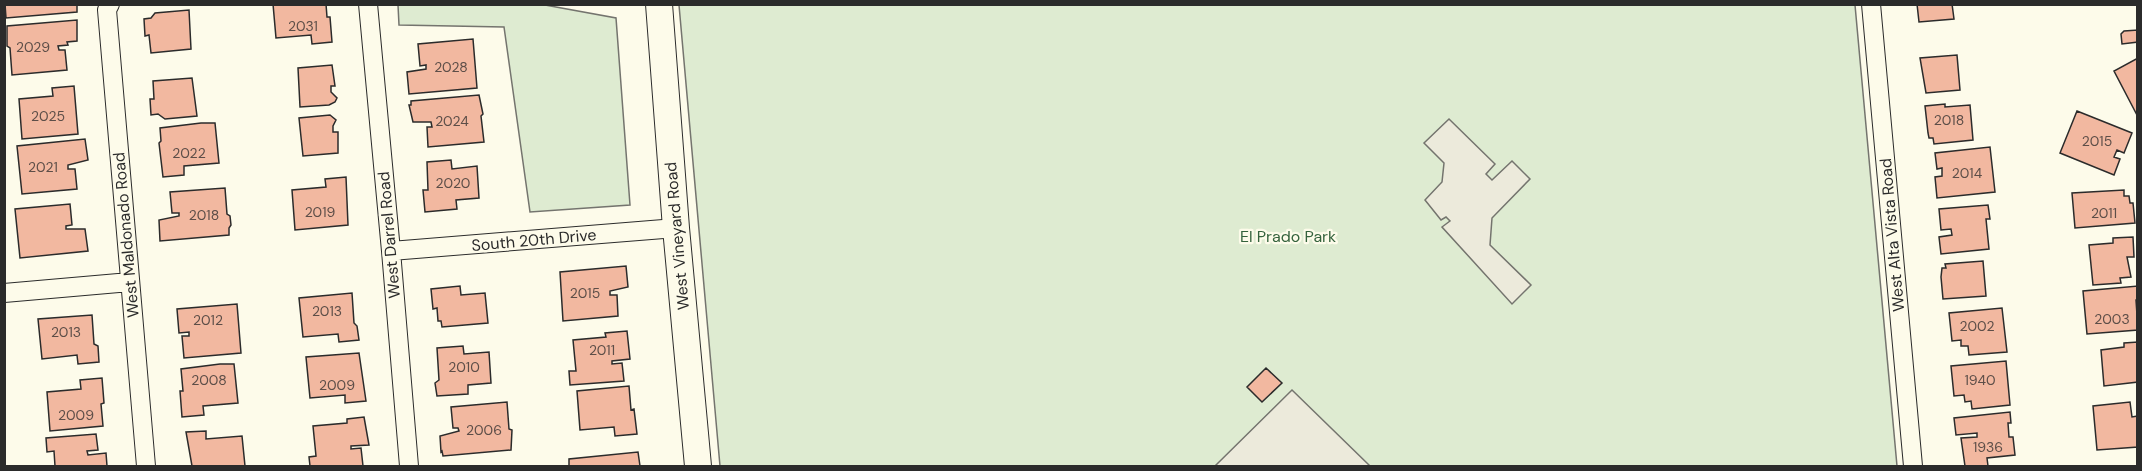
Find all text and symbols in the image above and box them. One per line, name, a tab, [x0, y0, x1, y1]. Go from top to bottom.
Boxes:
house number: 2031	[288, 17, 318, 35]
house number: 2029	[16, 38, 50, 56]
house number: 2028	[434, 58, 468, 76]
house number: 2025	[31, 107, 65, 125]
house number: 2018	[1934, 111, 1964, 129]
house number: 2024	[435, 112, 469, 130]
house number: 2015	[2082, 132, 2112, 150]
house number: 2022	[172, 144, 206, 162]
street label: West Maldonado Road	[108, 151, 144, 319]
street label: West Alta Vista Road	[1875, 157, 1909, 313]
house number: 2021	[28, 158, 58, 176]
street label: West Vineyard Road	[660, 161, 694, 311]
house number: 2014	[1952, 164, 1983, 182]
street label: West Darrel Road	[373, 171, 405, 299]
house number: 2020	[436, 174, 470, 192]
house number: 2019	[305, 203, 336, 221]
house number: 2011	[2091, 204, 2117, 222]
house number: 2018	[189, 206, 219, 224]
street label: South 20th Drive	[471, 224, 597, 256]
park label: El Prado Park	[1240, 226, 1336, 247]
house number: 2015	[570, 284, 600, 302]
house number: 2013	[312, 302, 342, 320]
house number: 2003	[2094, 310, 2130, 328]
house number: 2012	[193, 311, 223, 329]
house number: 2002	[1960, 317, 1995, 335]
house number: 2013	[51, 323, 81, 341]
house number: 2011	[589, 341, 615, 359]
house number: 2010	[448, 358, 480, 376]
house number: 2008	[191, 371, 227, 389]
house number: 1940	[1964, 371, 1996, 389]
house number: 2009	[319, 376, 355, 394]
house number: 2009	[58, 406, 94, 424]
house number: 2006	[466, 421, 502, 439]
house number: 1936	[1973, 438, 2003, 456]

